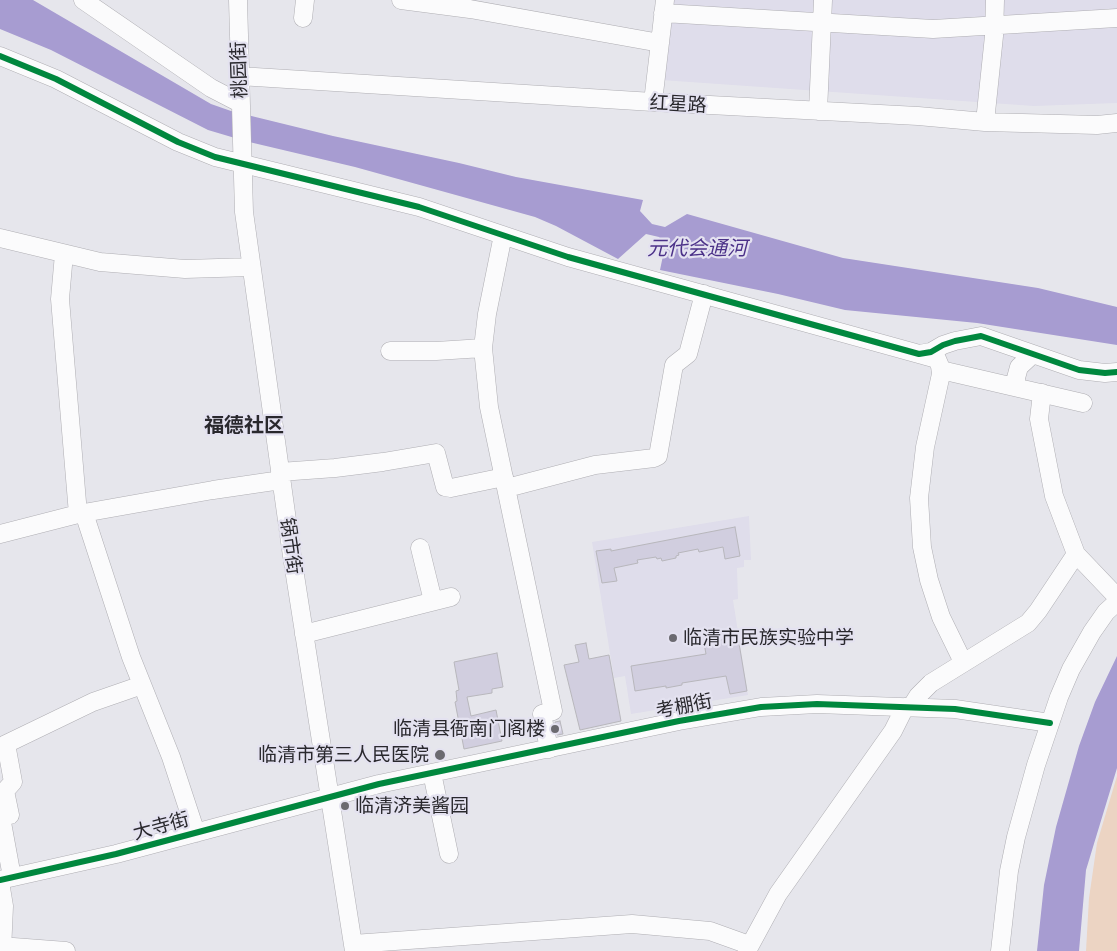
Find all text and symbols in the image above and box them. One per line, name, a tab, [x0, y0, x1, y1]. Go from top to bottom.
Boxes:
street label: 桃园街	[227, 41, 251, 99]
street label: 红星路	[649, 91, 707, 117]
water label: 元代会通河	[647, 236, 747, 260]
district label: 福德社区	[204, 413, 284, 437]
street label: 锅市街	[276, 516, 306, 576]
place label: 临清市民族实验中学	[683, 627, 854, 649]
marker: 临清市民族实验中学	[667, 632, 679, 644]
street label: 考棚街	[654, 689, 714, 723]
place label: 临清县衙南门阁楼	[393, 718, 545, 740]
marker: 临清县衙南门阁楼	[549, 723, 561, 735]
place label: 临清市第三人民医院	[258, 744, 429, 766]
marker: 临清市第三人民医院	[433, 748, 447, 762]
place label: 临清济美酱园	[355, 795, 469, 817]
marker: 临清济美酱园	[339, 800, 351, 812]
street label: 大寺街	[131, 808, 191, 844]

